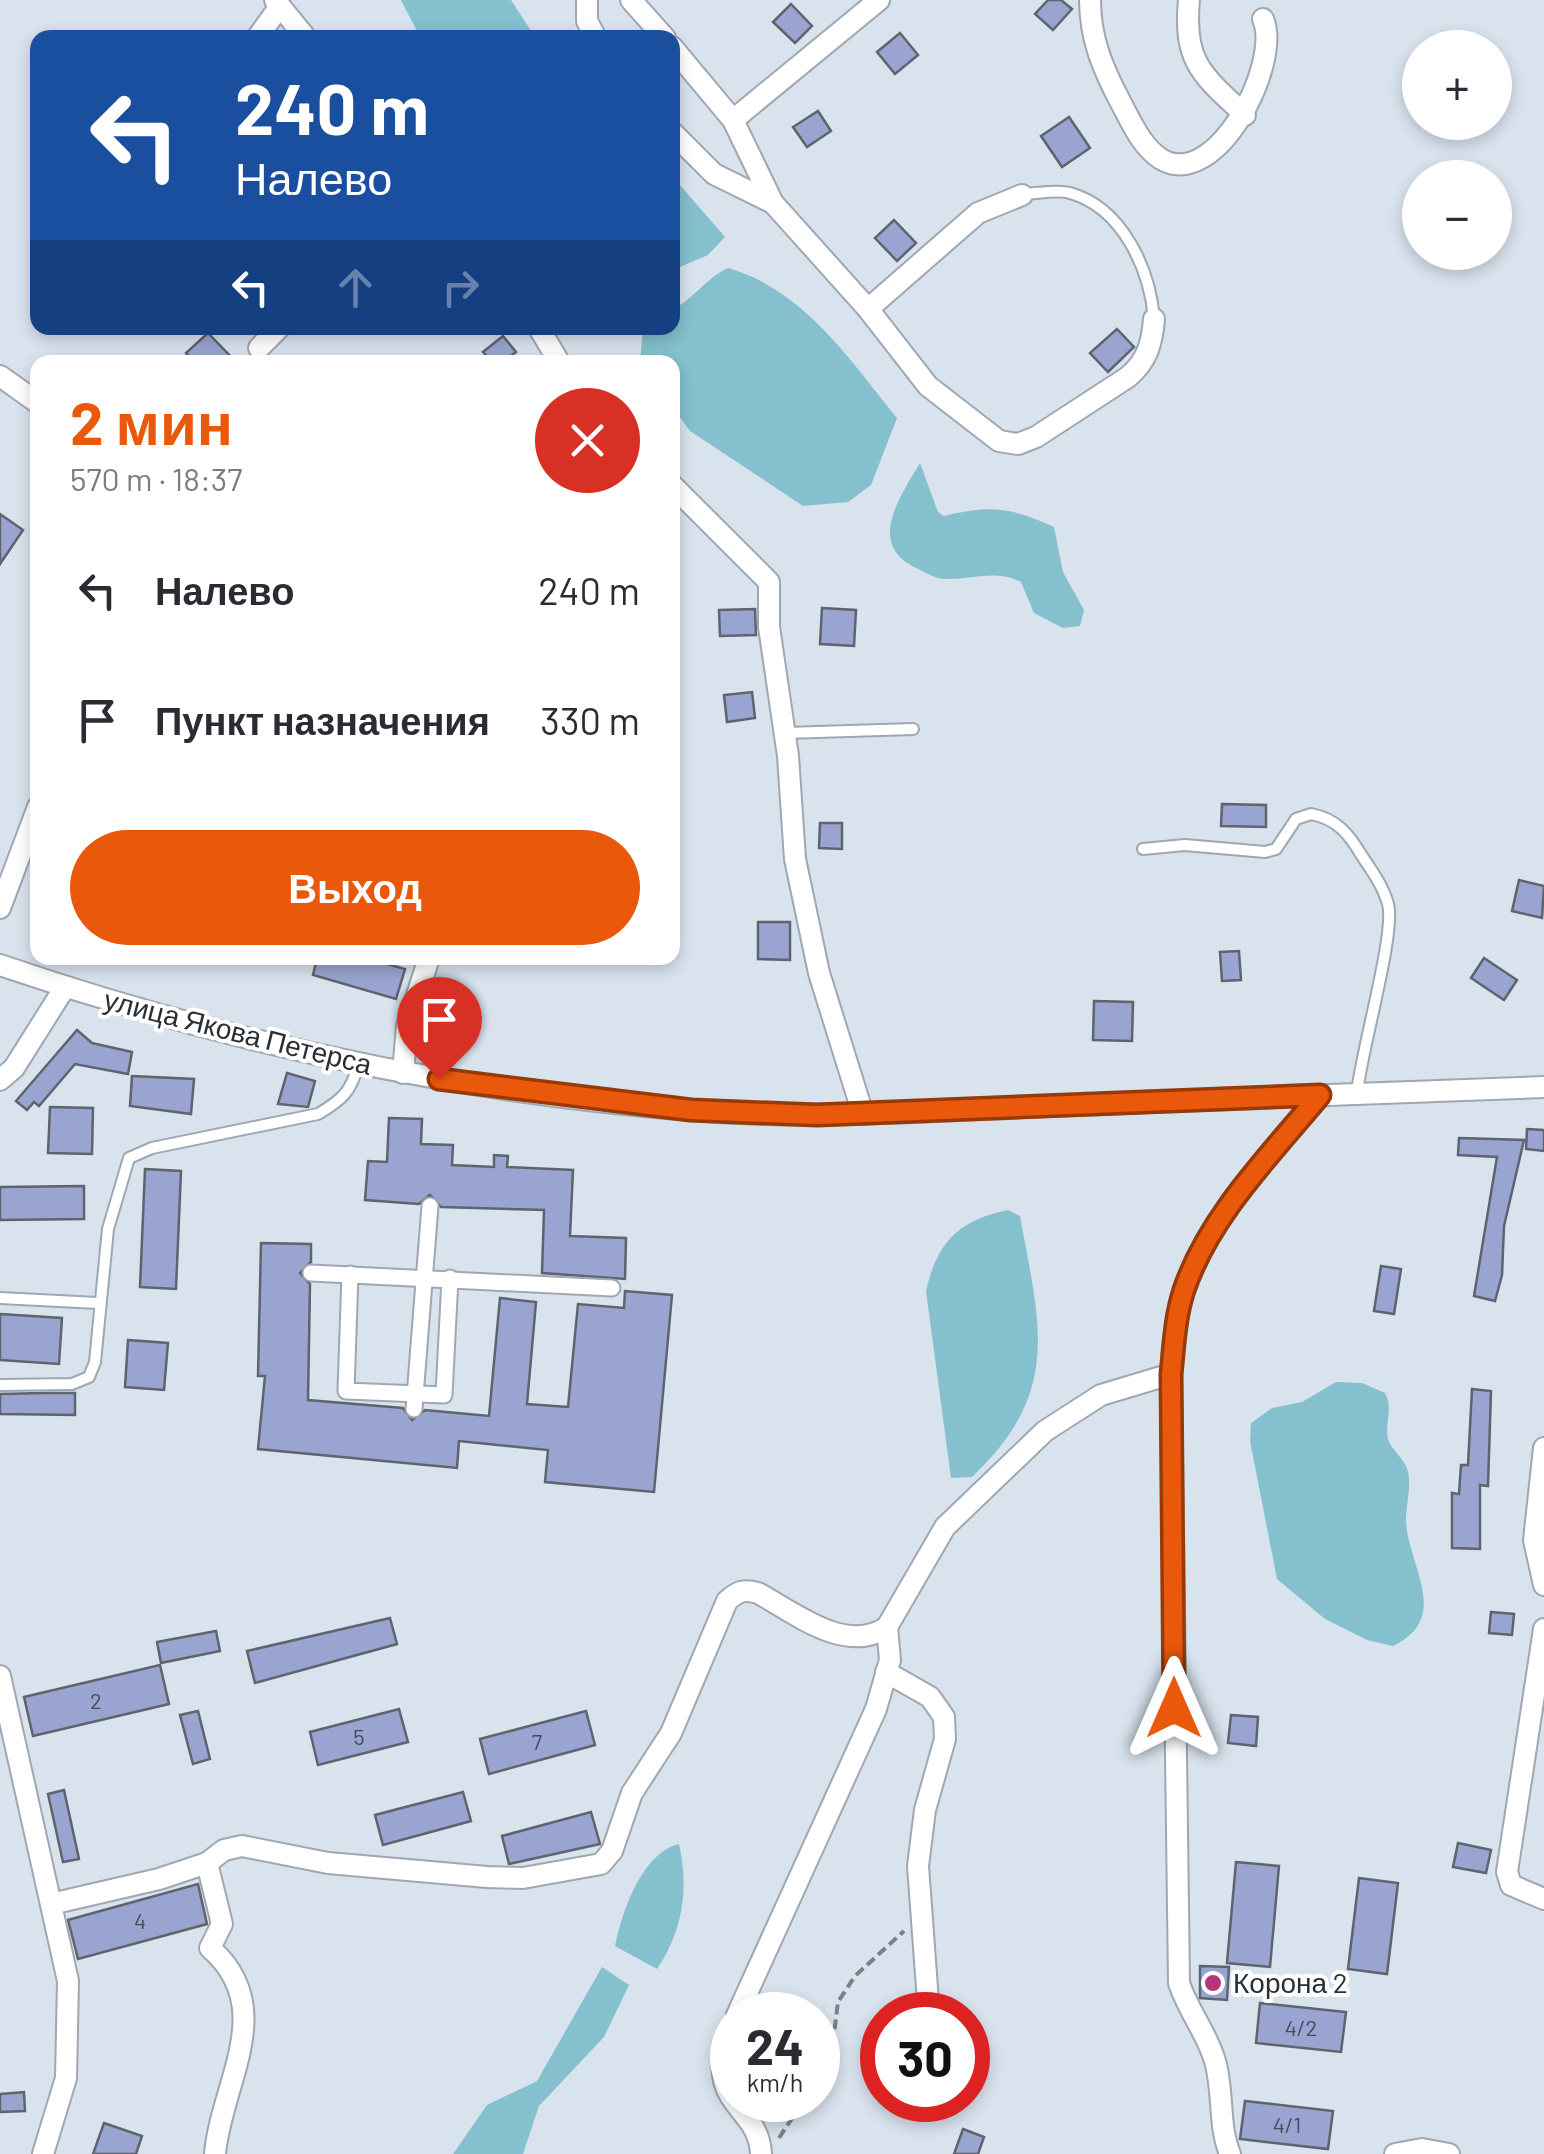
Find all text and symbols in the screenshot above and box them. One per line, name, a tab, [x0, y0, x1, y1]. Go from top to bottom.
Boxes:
map controls	[1402, 30, 1512, 270]
button: +	[1402, 30, 1512, 140]
text: 240 m	[235, 65, 429, 149]
icon: left	[70, 70, 200, 200]
text: Налево	[235, 150, 392, 204]
button: −	[1402, 160, 1512, 270]
icon: left	[223, 260, 278, 315]
icon: ahead	[328, 260, 383, 315]
icon: right	[433, 260, 488, 315]
text: 2 мин	[70, 385, 233, 457]
button: close	[535, 388, 640, 493]
text: 570 m · 18:37	[70, 459, 242, 497]
icon: left	[70, 563, 125, 618]
text: Налево	[155, 567, 294, 613]
text: 240 m	[538, 567, 640, 613]
icon: arrive	[70, 693, 125, 748]
text: Пункт назначения	[155, 697, 490, 743]
text: 330 m	[540, 697, 640, 743]
button: Выход	[70, 830, 640, 945]
pin	[397, 977, 482, 1080]
street label: улица Якова Петерса	[101, 981, 376, 1081]
icon: arrive	[412, 992, 467, 1047]
position arrow	[1122, 1656, 1226, 1760]
house number: 2	[90, 1687, 102, 1713]
house number: 5	[353, 1723, 365, 1749]
house number: 7	[532, 1728, 542, 1754]
house number: 4	[134, 1907, 146, 1933]
place label: Корона 2	[1233, 1965, 1348, 1999]
marker: Корона 2	[1202, 1972, 1224, 1994]
speed limit sign: 30	[860, 1992, 990, 2122]
house number: 4/2	[1285, 2014, 1317, 2040]
text: 24	[746, 2015, 804, 2075]
text: km/h	[747, 2067, 803, 2097]
house number: 4/1	[1273, 2111, 1301, 2137]

